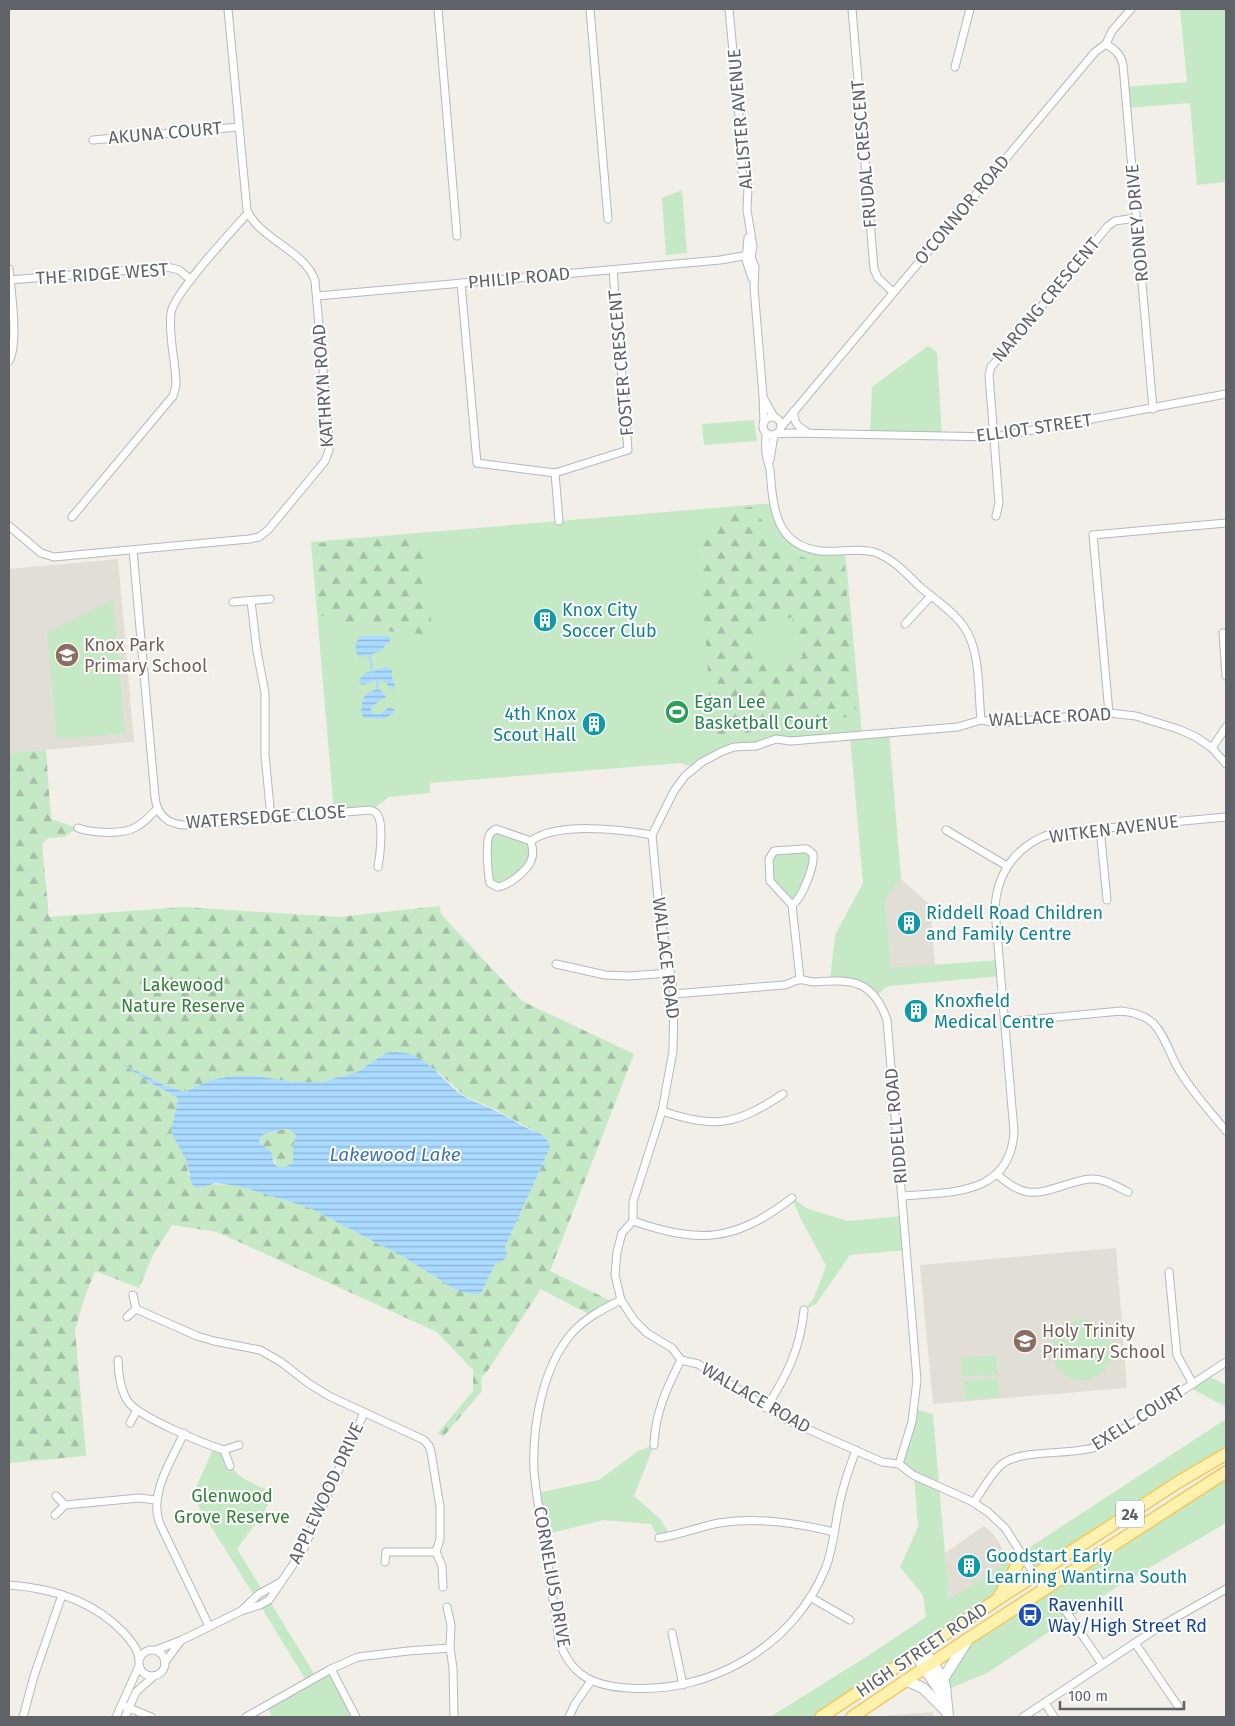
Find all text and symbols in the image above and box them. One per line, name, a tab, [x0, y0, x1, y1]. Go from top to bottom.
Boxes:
street label: ALLISTER AVENUE	[723, 48, 757, 190]
street label: FRUDAL CRESCENT	[847, 78, 881, 229]
street label: AKUNA COURT	[107, 117, 223, 149]
street label: O'CONNOR ROAD	[910, 151, 1014, 269]
street label: RODNEY DRIVE	[1121, 163, 1153, 283]
street label: NARONG CRESCENT	[988, 233, 1105, 367]
street label: THE RIDGE WEST	[35, 258, 170, 290]
street label: PHILIP ROAD	[467, 263, 571, 293]
street label: FOSTER CRESCENT	[604, 288, 638, 437]
street label: KATHRYN ROAD	[308, 323, 338, 449]
street label: ELLIOT STREET	[975, 409, 1094, 447]
place label: Knox City Soccer Club	[562, 599, 657, 642]
building icon: Knox City Soccer Club	[532, 607, 558, 633]
place label: Knox Park Primary School	[84, 634, 207, 677]
school or university icon: Knox Park Primary School	[54, 642, 80, 668]
place label: Egan Lee Basketball Court	[694, 691, 828, 734]
sports icon: Egan Lee Basketball Court	[664, 699, 690, 725]
place label: 4th Knox Scout Hall	[493, 703, 576, 746]
street label: WALLACE ROAD	[988, 703, 1112, 731]
building icon: 4th Knox Scout Hall	[581, 711, 607, 737]
street label: WATERSEDGE CLOSE	[185, 800, 347, 834]
street label: WITKEN AVENUE	[1048, 810, 1180, 848]
street label: WALLACE ROAD	[648, 896, 684, 1020]
place label: Riddell Road Children and Family Centre	[926, 902, 1103, 945]
building icon: Riddell Road Children and Family Centre	[896, 910, 922, 936]
park label: Lakewood Nature Reserve	[121, 974, 245, 1017]
place label: Knoxfield Medical Centre	[934, 990, 1055, 1033]
building icon: Knoxfield Medical Centre	[903, 998, 929, 1024]
street label: RIDDELL ROAD	[880, 1067, 912, 1185]
water label: Lakewood Lake	[329, 1143, 461, 1166]
place label: Holy Trinity Primary School	[1042, 1320, 1165, 1363]
school or university icon: Holy Trinity Primary School	[1012, 1328, 1038, 1354]
street label: WALLACE ROAD	[697, 1358, 815, 1438]
street label: EXELL COURT	[1087, 1380, 1189, 1455]
street label: APPLEWOOD DRIVE	[284, 1419, 368, 1567]
park label: Glenwood Grove Reserve	[174, 1485, 290, 1528]
road number: 24	[1116, 1500, 1144, 1528]
street label: CORNELIUS DRIVE	[529, 1505, 575, 1649]
place label: Goodstart Early Learning Wantirna South	[986, 1545, 1187, 1588]
building icon: Goodstart Early Learning Wantirna South	[956, 1553, 982, 1579]
place label: Ravenhill Way/High Street Rd	[1048, 1594, 1207, 1637]
street label: HIGH STREET ROAD	[852, 1598, 992, 1702]
bus stop icon: Ravenhill Way/High Street Rd	[1017, 1602, 1043, 1628]
scale bar	[1060, 1678, 1184, 1710]
text: 100 m	[1068, 1687, 1108, 1705]

